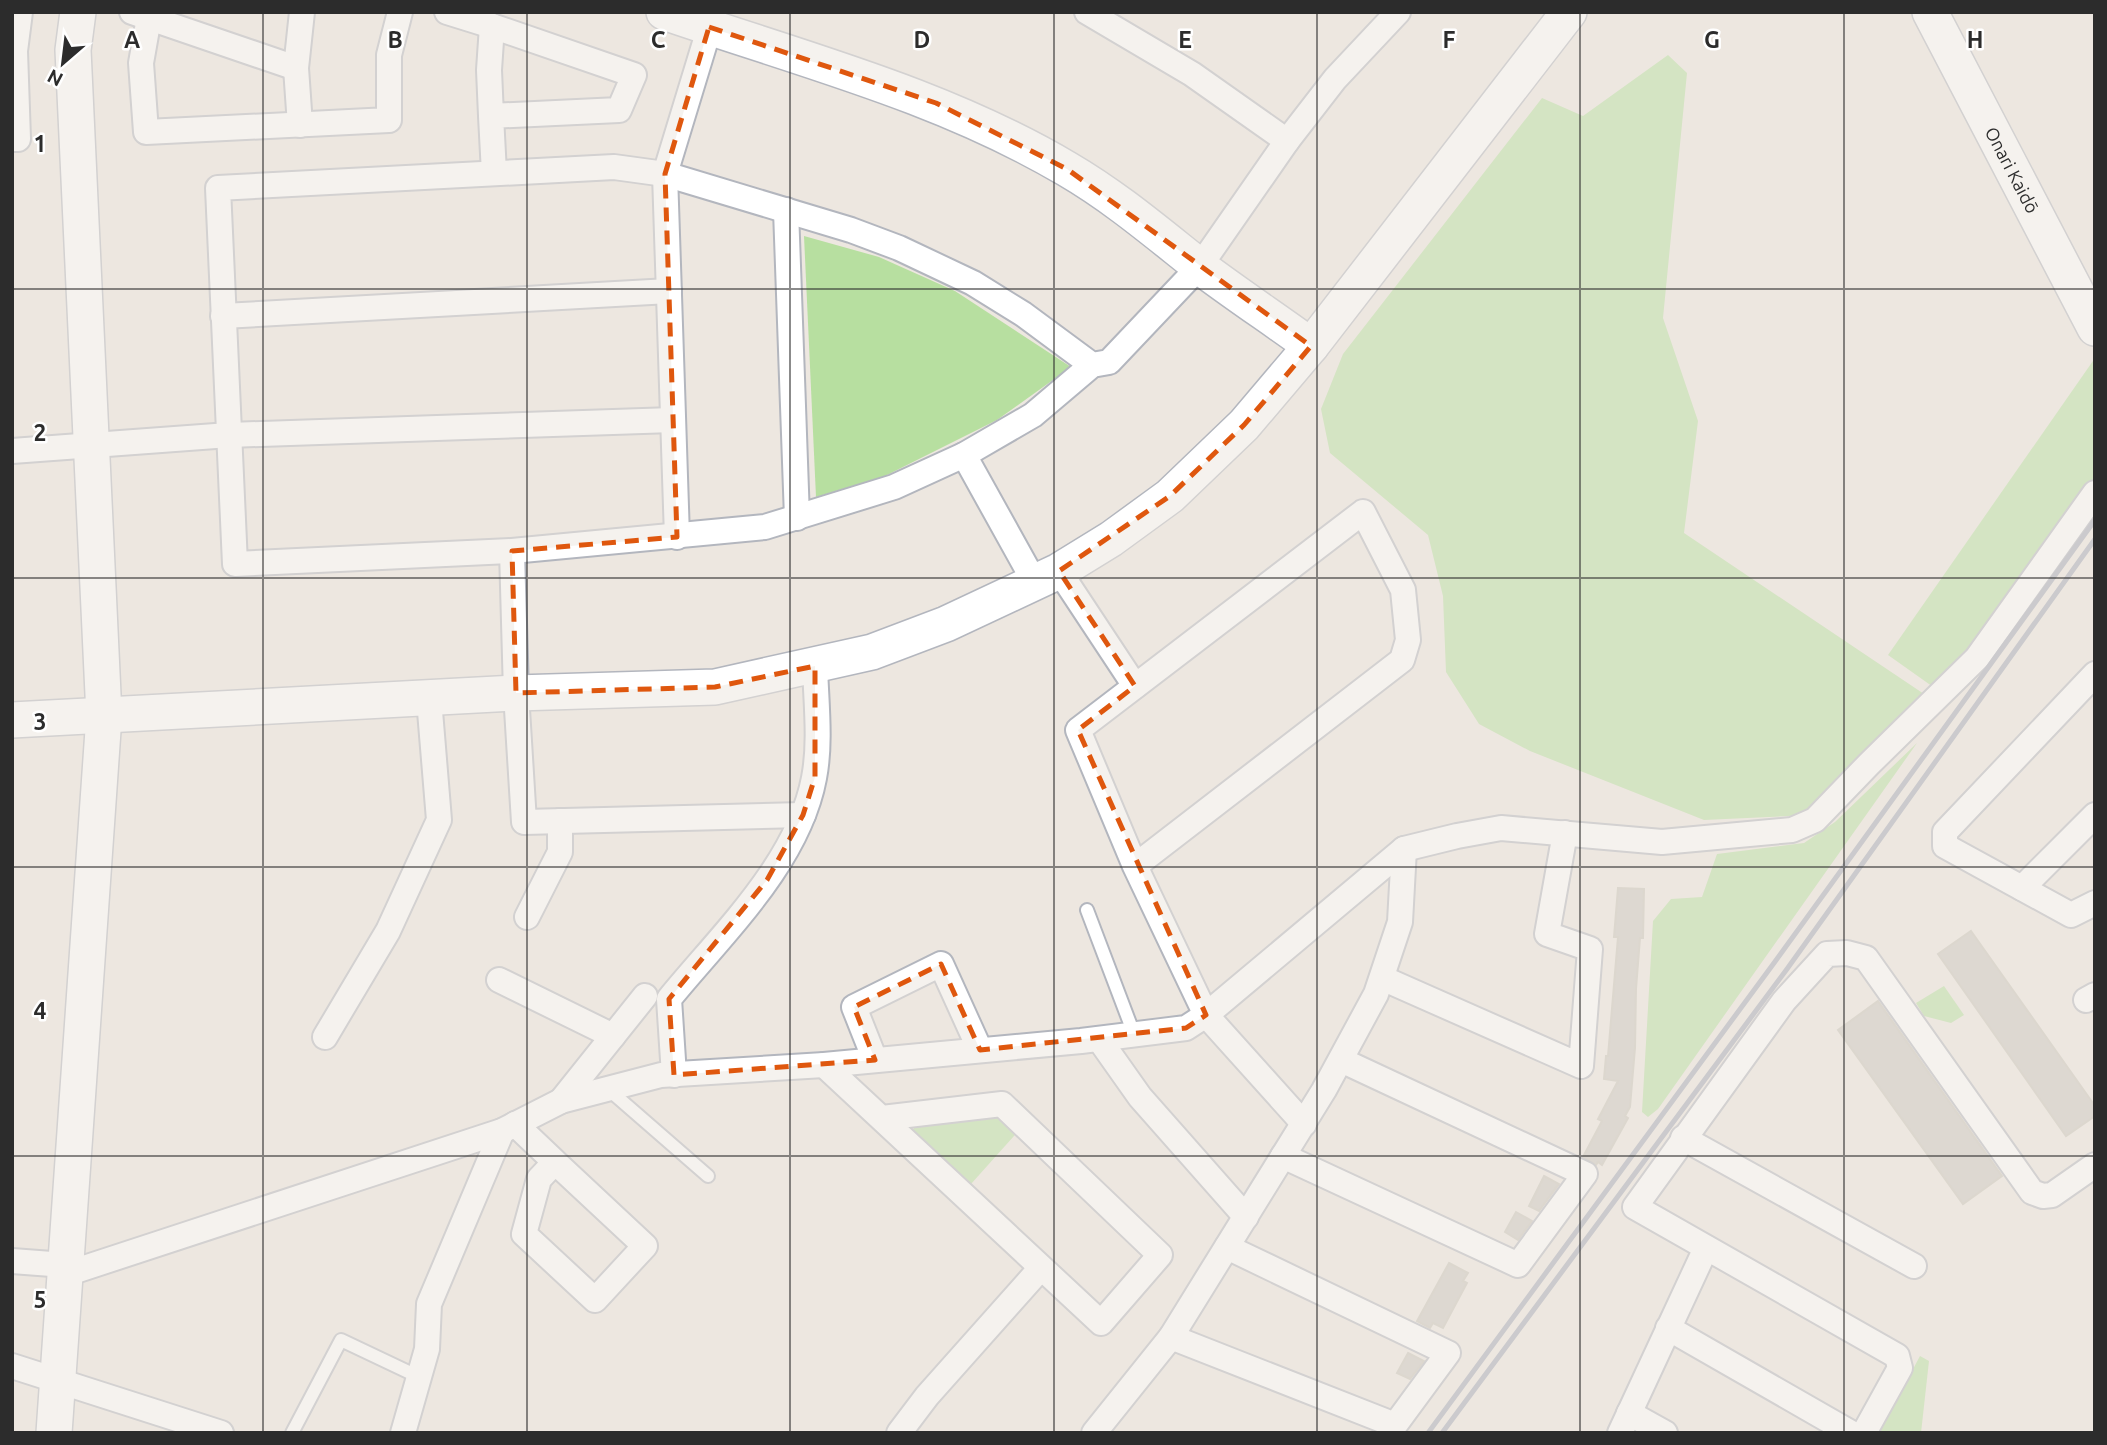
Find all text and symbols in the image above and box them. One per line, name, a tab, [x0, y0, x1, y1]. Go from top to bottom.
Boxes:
text: A	[124, 27, 140, 52]
text: B	[387, 27, 403, 52]
text: C	[651, 27, 666, 52]
text: D	[914, 27, 930, 52]
text: E	[1178, 27, 1192, 52]
text: F	[1443, 27, 1456, 52]
text: G	[1704, 27, 1720, 52]
text: H	[1967, 27, 1983, 52]
north arrow	[28, 28, 98, 98]
text: N	[44, 65, 66, 91]
street label: Onari Kaidō	[1982, 123, 2043, 216]
text: 1	[34, 131, 46, 156]
text: 2	[34, 420, 46, 445]
text: 3	[34, 709, 46, 734]
text: 4	[34, 998, 47, 1023]
text: 5	[34, 1287, 46, 1312]

